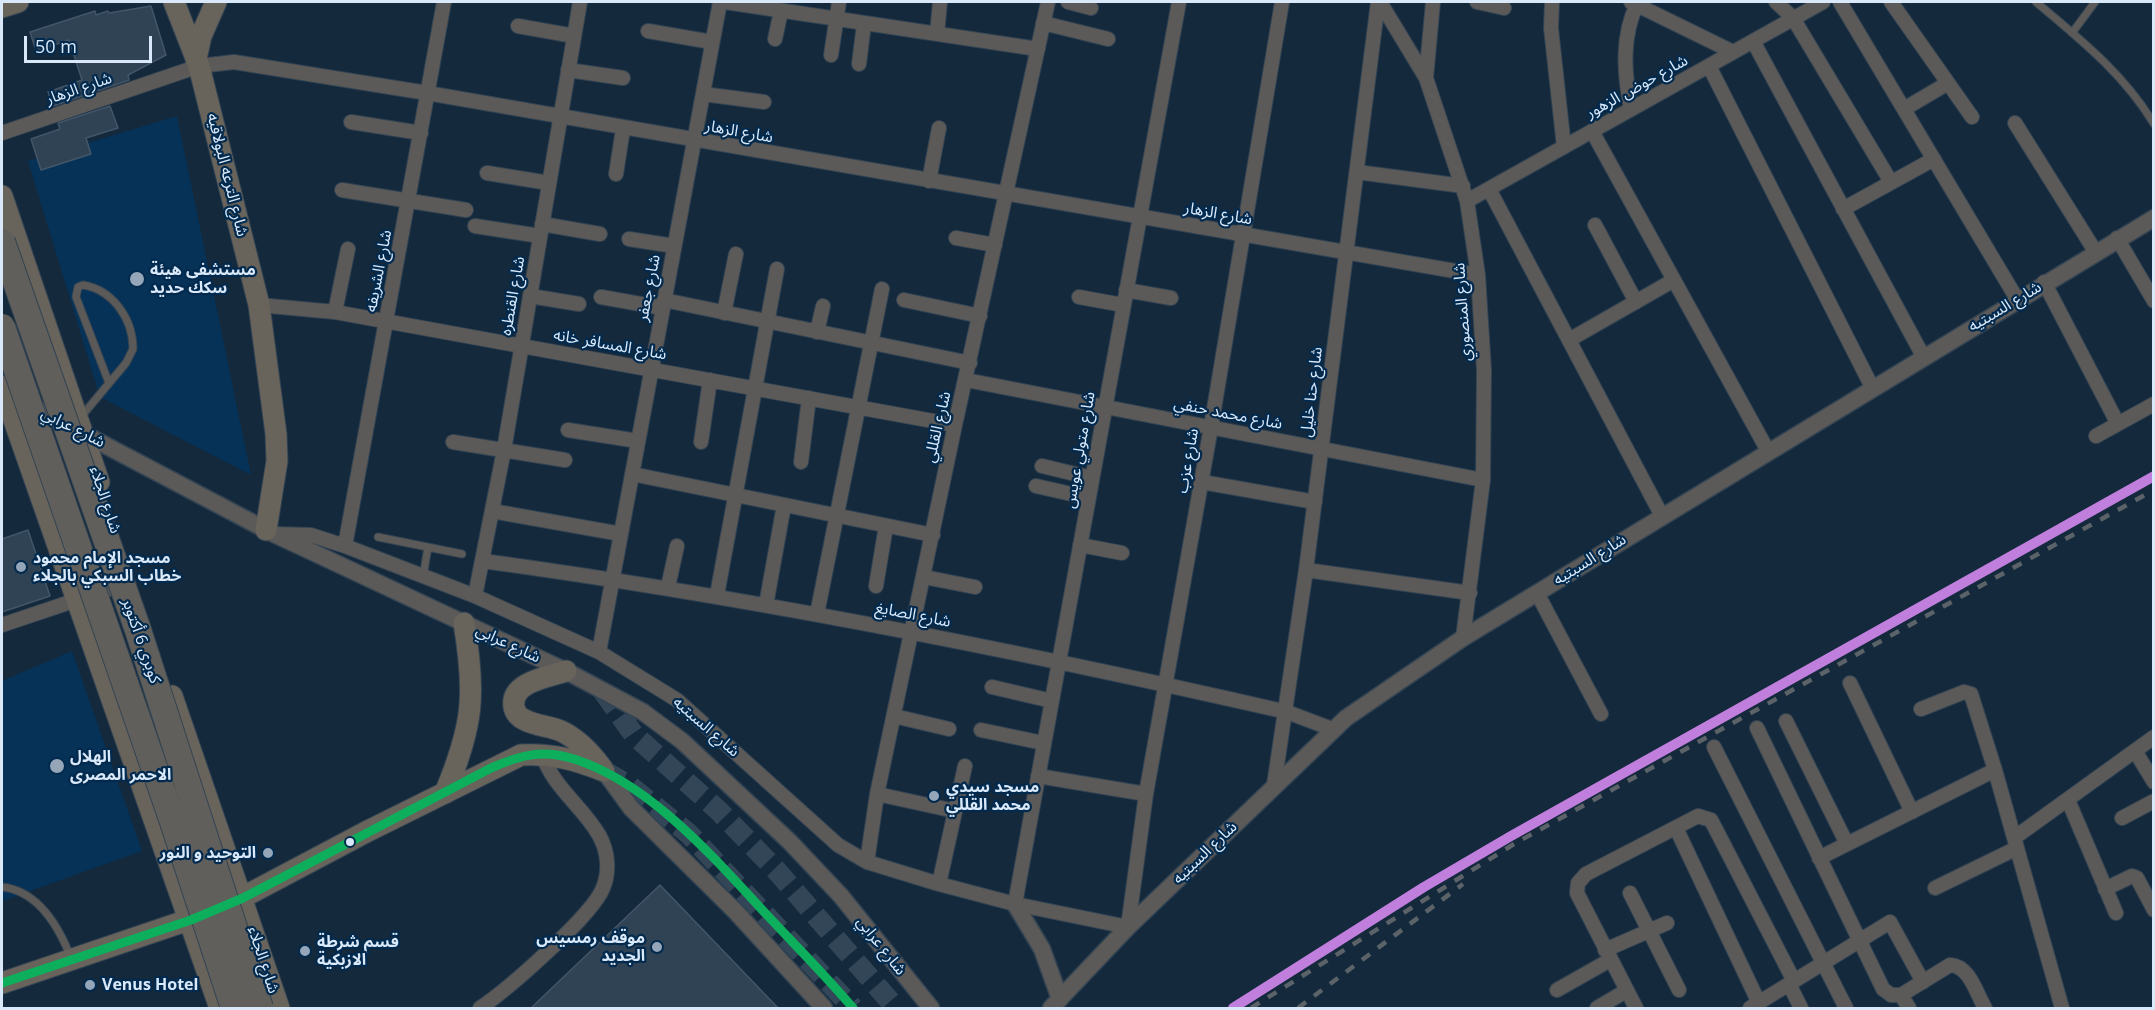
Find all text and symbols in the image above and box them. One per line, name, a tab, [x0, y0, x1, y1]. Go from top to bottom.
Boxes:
scale bar	[27, 24, 154, 62]
text: 50 m	[35, 34, 77, 58]
street label: شارع حوض الزهور	[1583, 51, 1691, 123]
street label: شارع الزهار	[43, 69, 115, 109]
street label: شارع الترعه البولاقيه	[202, 111, 252, 239]
street label: شارع الزهار	[703, 117, 775, 147]
street label: شارع الزهار	[1182, 199, 1254, 229]
street label: شارع الشريفه	[362, 228, 396, 314]
street label: شارع جعفر	[633, 253, 665, 323]
street label: شارع القنطره	[497, 255, 529, 337]
place label: مستشفى هيئة سكك حديد	[150, 260, 256, 298]
street label: شارع المنصوري	[1450, 262, 1476, 362]
marker: مستشفى هيئة سكك حديد	[128, 270, 146, 288]
street label: شارع السبتيه	[1965, 278, 2045, 336]
street label: شارع المسافر خانه	[552, 326, 668, 364]
street label: شارع حنا خليل	[1297, 346, 1327, 438]
street label: شارع القللي	[920, 389, 956, 465]
street label: شارع متولي عويس	[1060, 390, 1100, 510]
street label: شارع محمد حنفي	[1172, 394, 1284, 434]
street label: شارع عرابي	[38, 404, 108, 452]
street label: شارع عزب	[1173, 427, 1203, 495]
street label: شارع الجلاء	[85, 464, 125, 536]
street label: شارع السبتيه	[1550, 530, 1630, 590]
place label: مسجد الإمام محمود خطاب السبكي بالجلاء	[33, 548, 181, 586]
marker: مسجد الإمام محمود خطاب السبكي بالجلاء	[14, 560, 28, 574]
street label: كوبري 6 أكتوبر	[117, 596, 165, 686]
street label: شارع الصايغ	[874, 598, 952, 632]
street label: شارع عرابي	[473, 621, 543, 667]
street label: شارع السبتيه	[669, 693, 743, 761]
place label: الهلال الاحمر المصرى	[70, 747, 171, 785]
marker: الهلال الاحمر المصرى	[48, 757, 66, 775]
place label: مسجد سيدي محمد القللي	[946, 777, 1039, 815]
marker: مسجد سيدي محمد القللي	[927, 789, 941, 803]
street label: شارع السبتيه	[1169, 818, 1241, 888]
unlabelled marker	[344, 836, 356, 848]
place label: التوحيد و النور	[160, 843, 256, 863]
marker: التوحيد و النور	[261, 846, 275, 860]
street label: شارع عرابي	[852, 913, 910, 979]
street label: شارع الجلاء	[243, 924, 283, 996]
place label: موقف رمسيس الجديد	[536, 928, 645, 966]
place label: قسم شرطة الازبكية	[317, 932, 399, 970]
marker: موقف رمسيس الجديد	[650, 940, 664, 954]
marker: قسم شرطة الازبكية	[298, 944, 312, 958]
place label: Venus Hotel	[102, 975, 198, 995]
marker: Venus Hotel	[83, 978, 97, 992]

